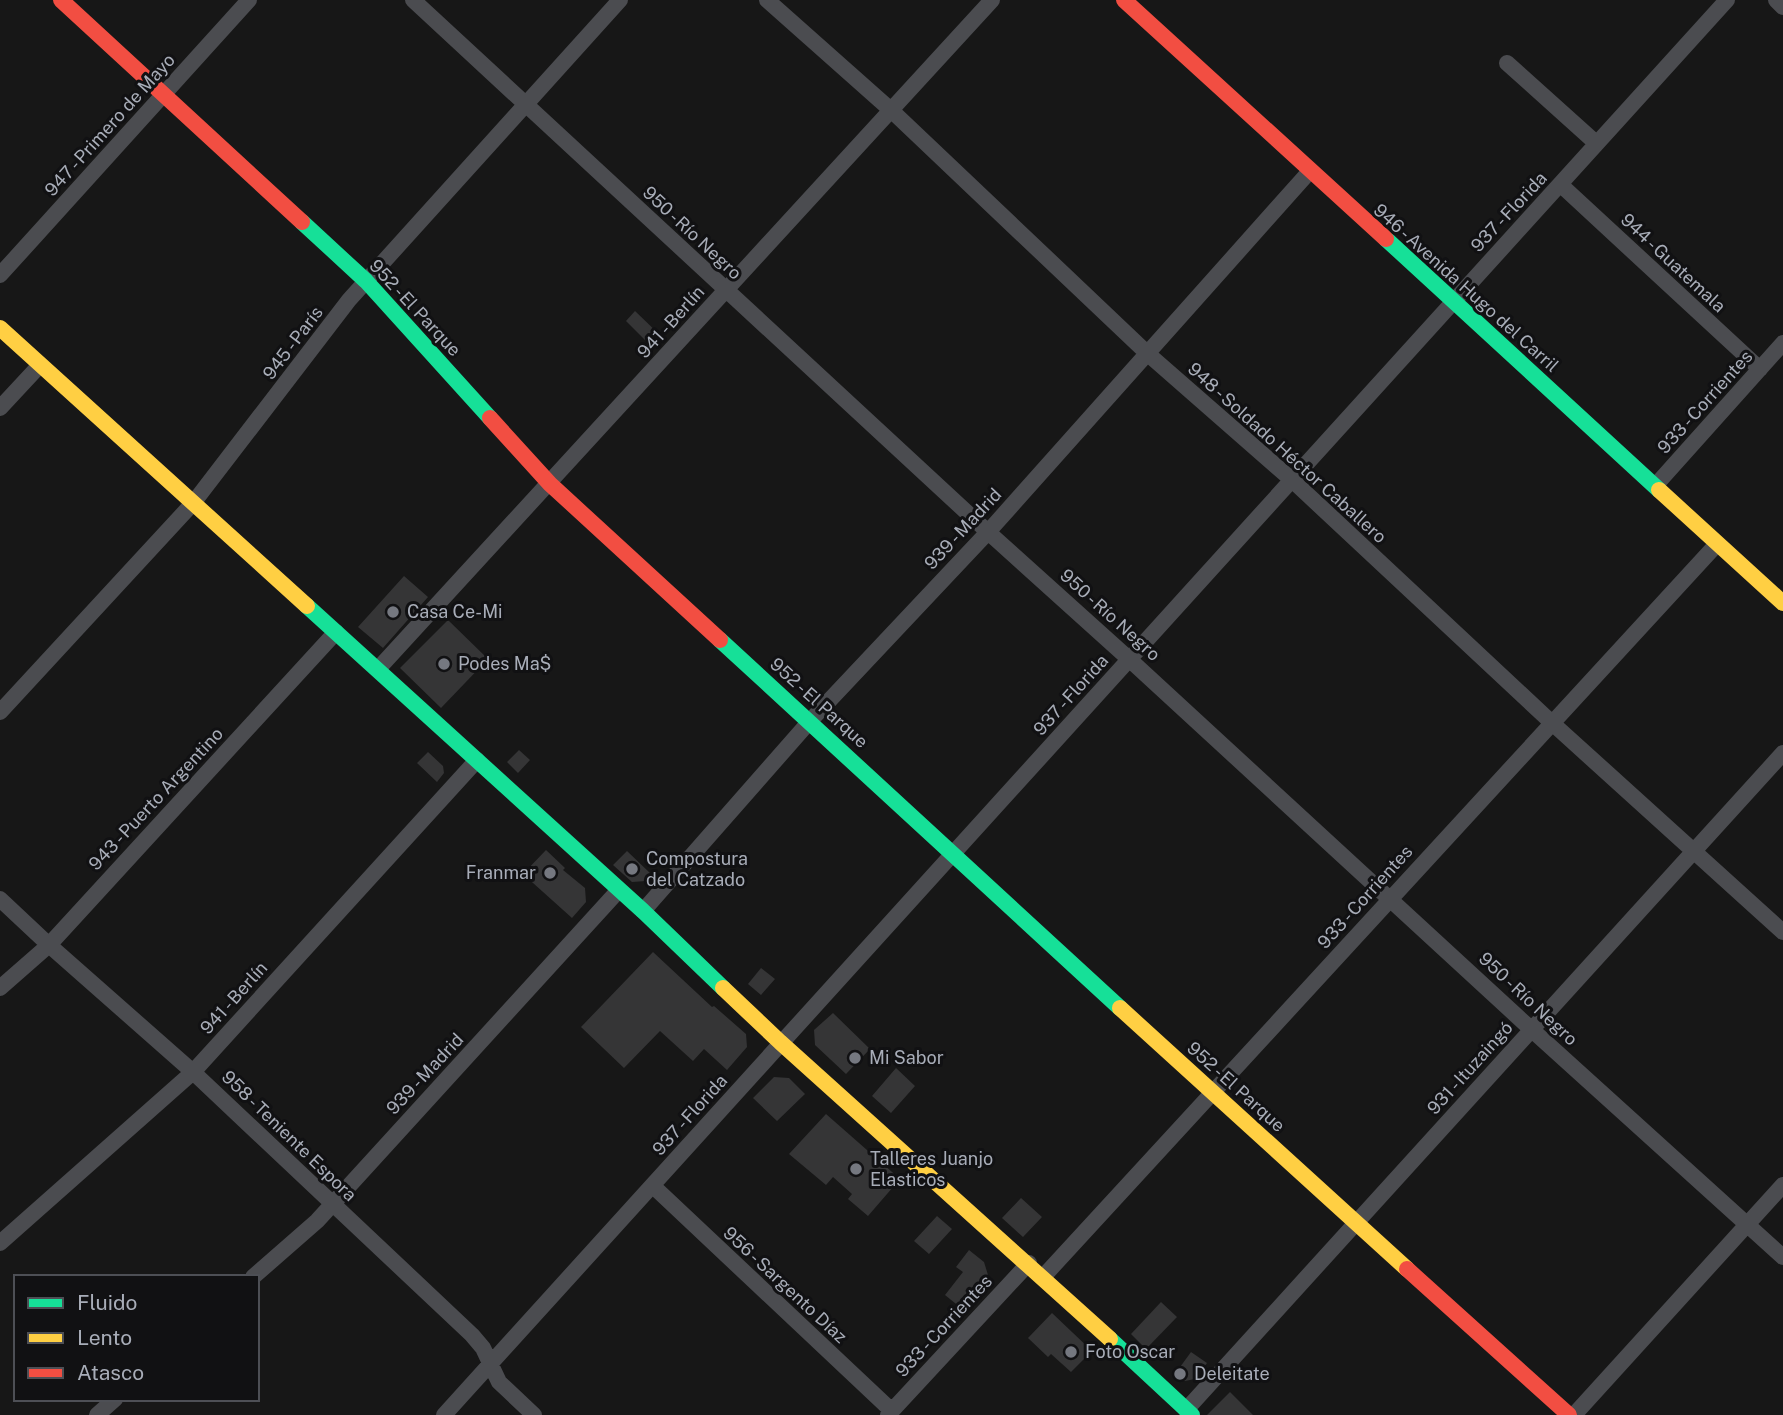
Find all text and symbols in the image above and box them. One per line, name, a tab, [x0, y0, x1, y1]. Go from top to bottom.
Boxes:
street label: 947 - Primero de Mayo	[40, 49, 179, 200]
street label: 937 - Florida	[1466, 167, 1551, 256]
street label: 950 - Río Negro	[639, 182, 746, 284]
street label: 946 - Avenida Hugo del Carril	[1370, 199, 1563, 376]
street label: 944 - Guatemala	[1617, 209, 1730, 316]
street label: 952 - El Parque	[365, 255, 465, 360]
street label: 941 - Berlín	[633, 281, 709, 362]
street label: 945 - París	[258, 302, 327, 383]
street label: 933 - Corrientes	[1653, 346, 1756, 458]
street label: 948 - Soldado Héctor Caballero	[1184, 358, 1391, 547]
street label: 939 - Madrid	[920, 484, 1005, 574]
street label: 950 - Río Negro	[1056, 564, 1165, 665]
place label: Casa Ce-Mi	[407, 601, 503, 622]
marker: Casa Ce-Mi	[385, 604, 401, 620]
street label: 937 - Florida	[1029, 650, 1112, 739]
place label: Podes Ma$	[458, 653, 551, 674]
street label: 952 - El Parque	[766, 653, 873, 752]
marker: Podes Ma$	[436, 656, 452, 672]
street label: 943 - Puerto Argentino	[84, 723, 227, 874]
street label: 933 - Corrientes	[1313, 841, 1416, 953]
place label: Compostura del Catzado	[646, 848, 748, 890]
marker: Compostura del Catzado	[624, 861, 640, 877]
place label: Franmar	[466, 862, 536, 883]
marker: Franmar	[542, 865, 558, 881]
street label: 950 - Río Negro	[1475, 948, 1582, 1050]
street label: 941 - Berlín	[196, 957, 272, 1038]
street label: 931 - Ituzaingó	[1423, 1017, 1517, 1118]
street label: 939 - Madrid	[382, 1029, 467, 1119]
street label: 952 - El Parque	[1183, 1037, 1290, 1136]
place label: Mi Sabor	[869, 1047, 944, 1068]
marker: Mi Sabor	[847, 1050, 863, 1066]
street label: 958 - Teniente Espora	[218, 1066, 361, 1205]
street label: 937 - Florida	[648, 1070, 731, 1159]
place label: Talleres Juanjo Elasticos	[870, 1148, 993, 1190]
marker: Talleres Juanjo Elasticos	[848, 1161, 864, 1177]
street label: 956 - Sargento Díaz	[719, 1222, 851, 1347]
street label: 933 - Corrientes	[891, 1270, 996, 1381]
legend	[14, 1275, 259, 1401]
text: Fluido	[77, 1290, 137, 1315]
text: Lento	[77, 1325, 132, 1350]
place label: Foto Oscar	[1085, 1341, 1175, 1362]
marker: Foto Oscar	[1063, 1344, 1079, 1360]
text: Atasco	[77, 1360, 144, 1385]
place label: Deleitate	[1194, 1363, 1270, 1384]
marker: Deleitate	[1172, 1366, 1188, 1382]

